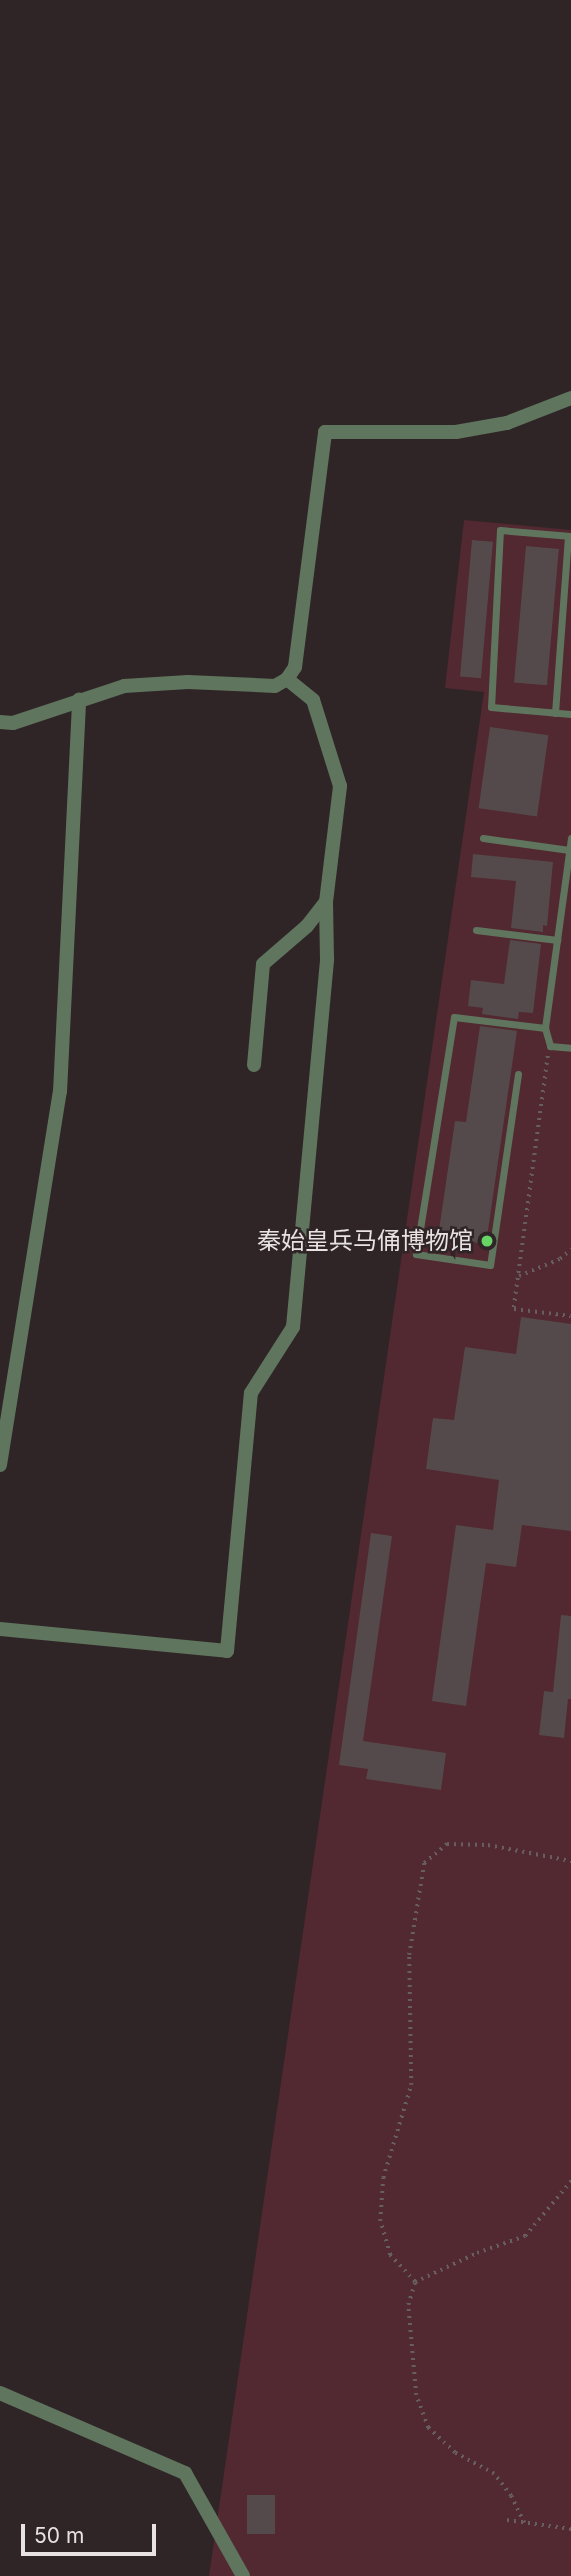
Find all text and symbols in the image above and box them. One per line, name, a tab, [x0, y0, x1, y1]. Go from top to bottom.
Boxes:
place label: 秦始皇兵马俑博物馆	[257, 1227, 473, 1255]
marker: 秦始皇兵马俑博物馆	[479, 1233, 495, 1249]
scale bar	[24, 2510, 159, 2554]
text: 50 m	[34, 2523, 84, 2548]

